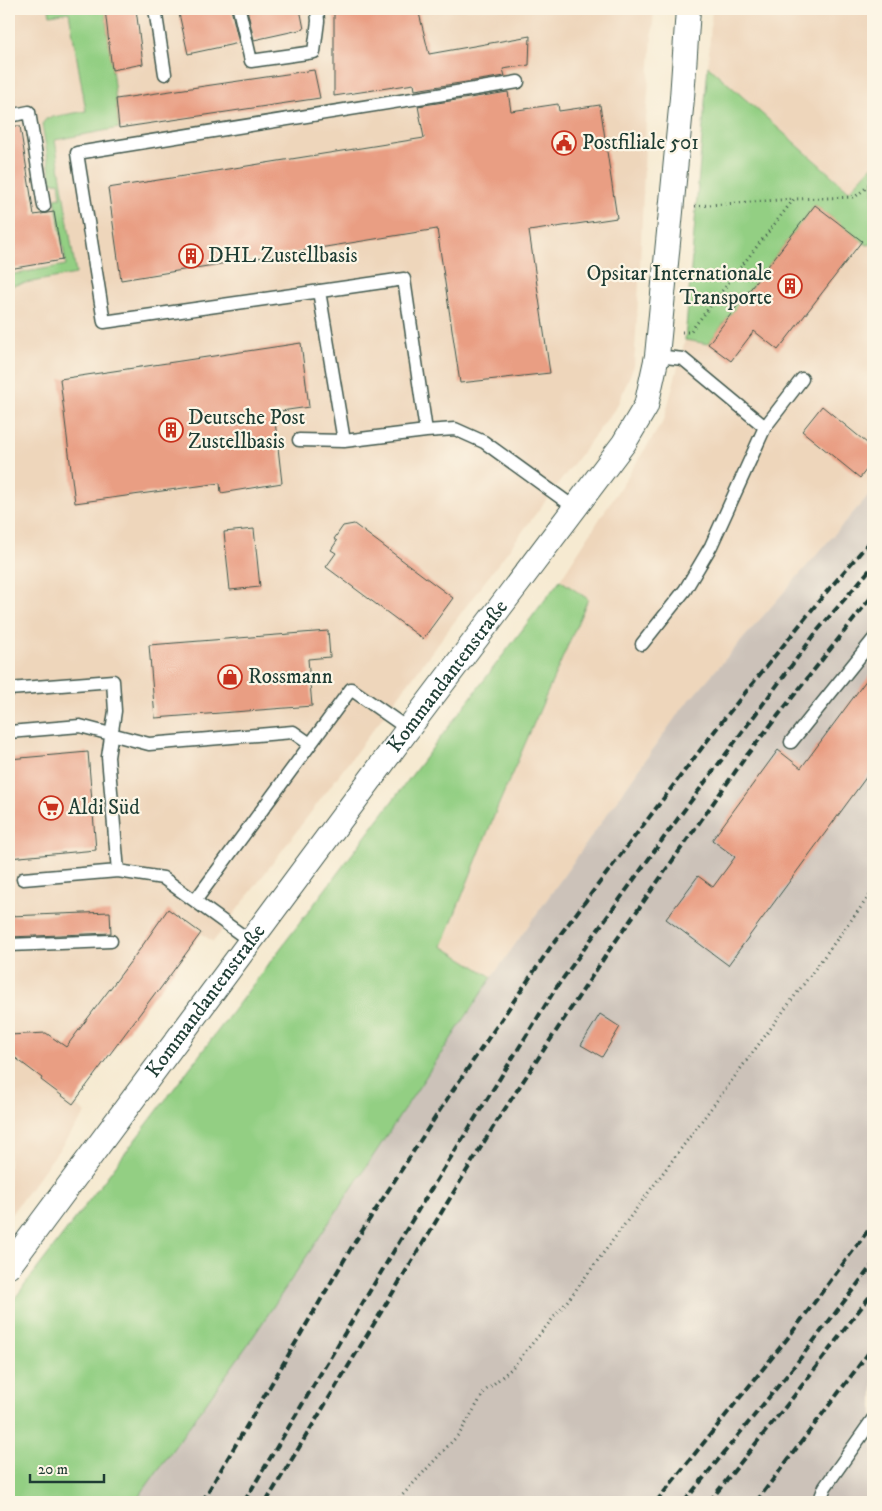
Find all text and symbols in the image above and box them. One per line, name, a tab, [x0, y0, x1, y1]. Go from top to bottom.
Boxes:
public building icon: Postfiliale 501	[551, 130, 577, 156]
place label: Postfiliale 501	[582, 130, 699, 156]
building icon: DHL Zustellbasis	[178, 243, 204, 269]
place label: DHL Zustellbasis	[208, 243, 358, 269]
place label: Opsitar Internationale Transporte	[586, 261, 772, 311]
building icon: Opsitar Internationale Transporte	[777, 273, 803, 299]
place label: Deutsche Post Zustellbasis	[188, 405, 305, 455]
building icon: Deutsche Post Zustellbasis	[158, 417, 184, 443]
street label: Kommandantenstraße	[382, 595, 514, 758]
shop icon: Rossmann	[217, 664, 243, 690]
place label: Rossmann	[248, 664, 333, 690]
supermarket icon: Aldi Süd	[38, 795, 64, 821]
place label: Aldi Süd	[68, 795, 140, 821]
street label: Kommandantenstraße	[140, 919, 272, 1083]
scale bar	[30, 1451, 104, 1483]
text: 20 m	[38, 1460, 68, 1479]

